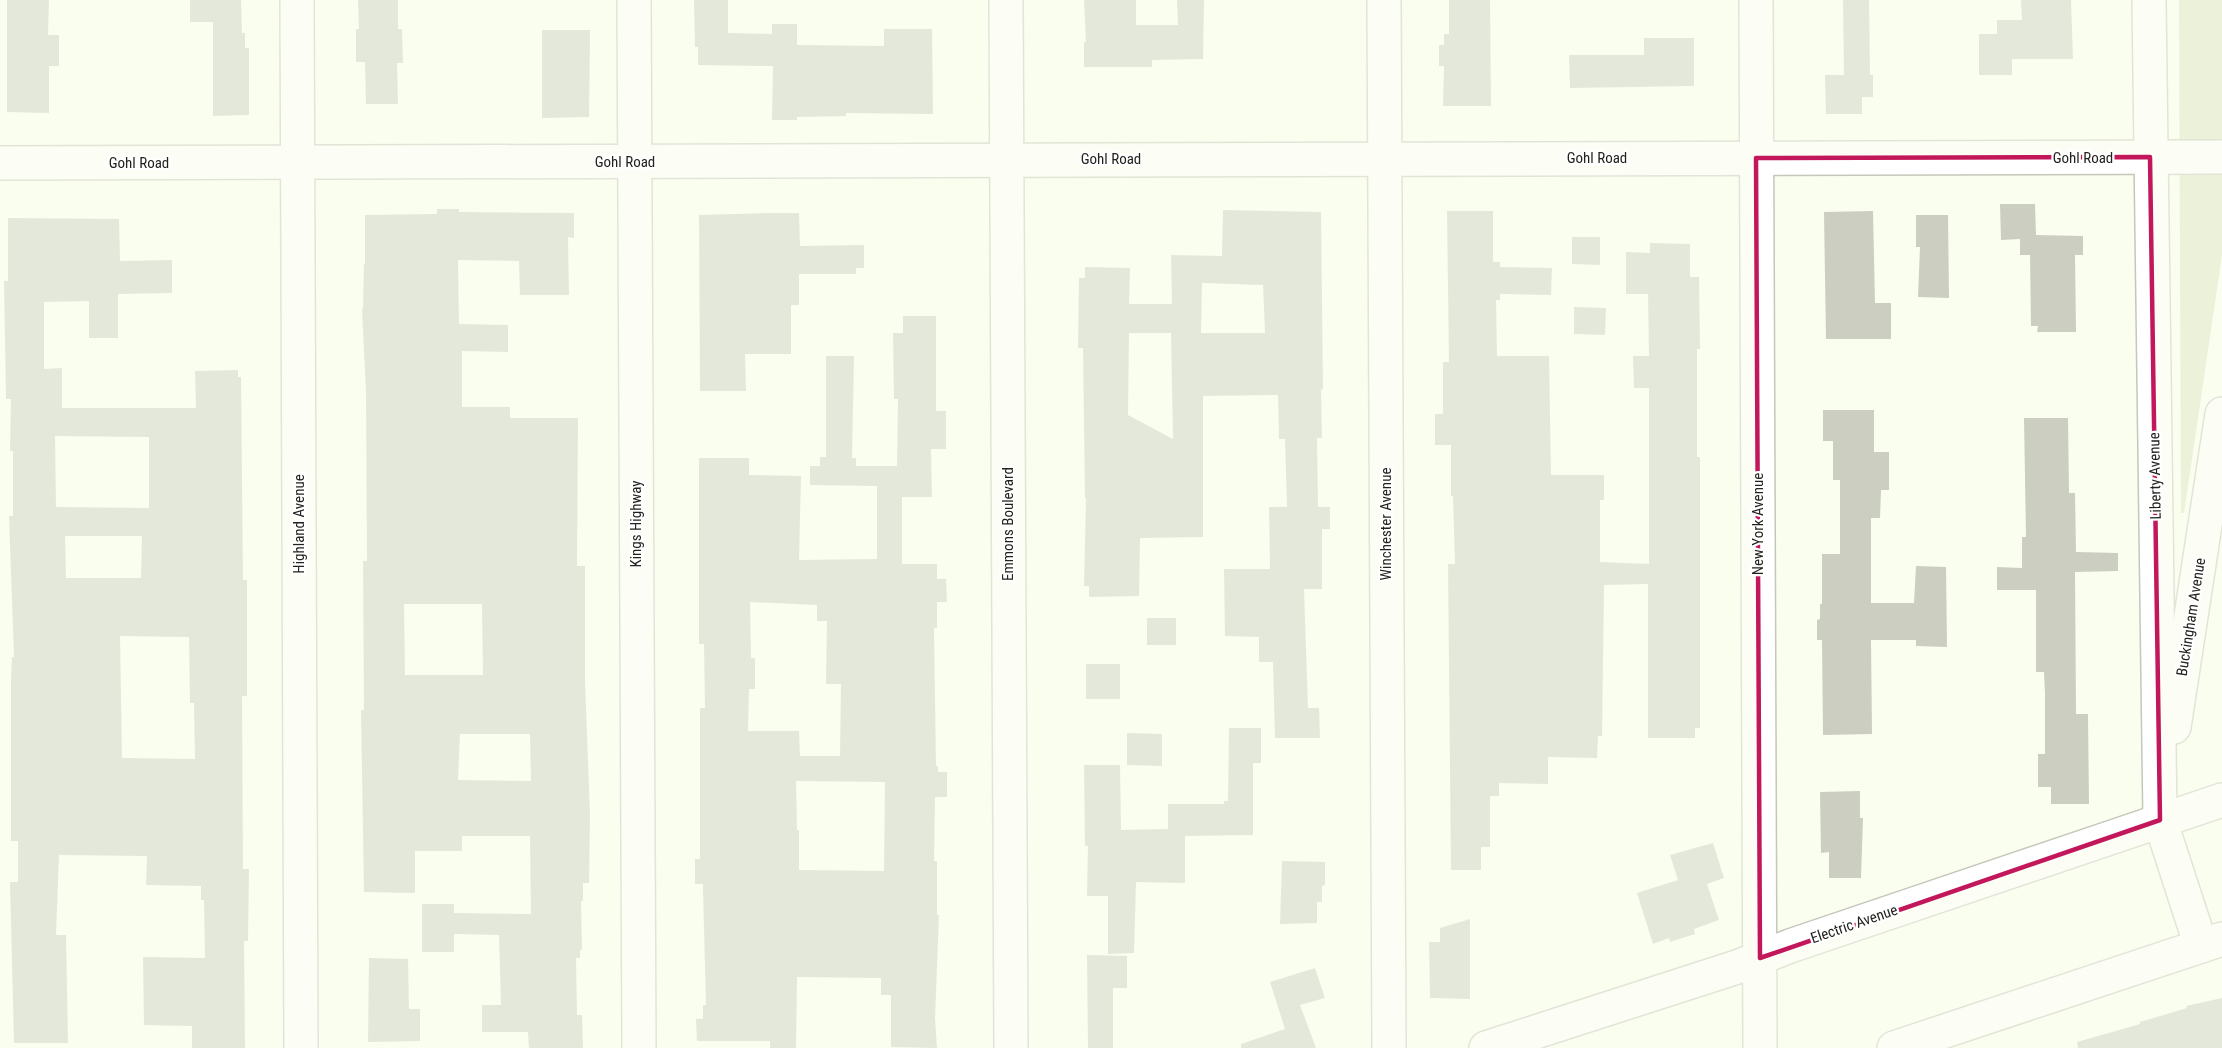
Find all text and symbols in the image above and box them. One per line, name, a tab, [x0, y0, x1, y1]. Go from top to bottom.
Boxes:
street label: Gohl Road	[1567, 149, 1627, 167]
street label: Gohl Road	[2053, 149, 2113, 167]
street label: Gohl Road	[1081, 150, 1141, 168]
street label: Gohl Road	[595, 153, 655, 171]
street label: Gohl Road	[109, 154, 169, 172]
street label: Liberty Avenue	[2145, 432, 2165, 520]
street label: Emmons Boulevard	[999, 467, 1017, 581]
street label: Winchester Avenue	[1377, 468, 1395, 580]
street label: New York Avenue	[1749, 473, 1767, 575]
street label: Highland Avenue	[290, 474, 308, 574]
street label: Kings Highway	[627, 480, 645, 568]
street label: Buckingham Avenue	[2173, 557, 2209, 677]
street label: Electric Avenue	[1808, 901, 1900, 947]

